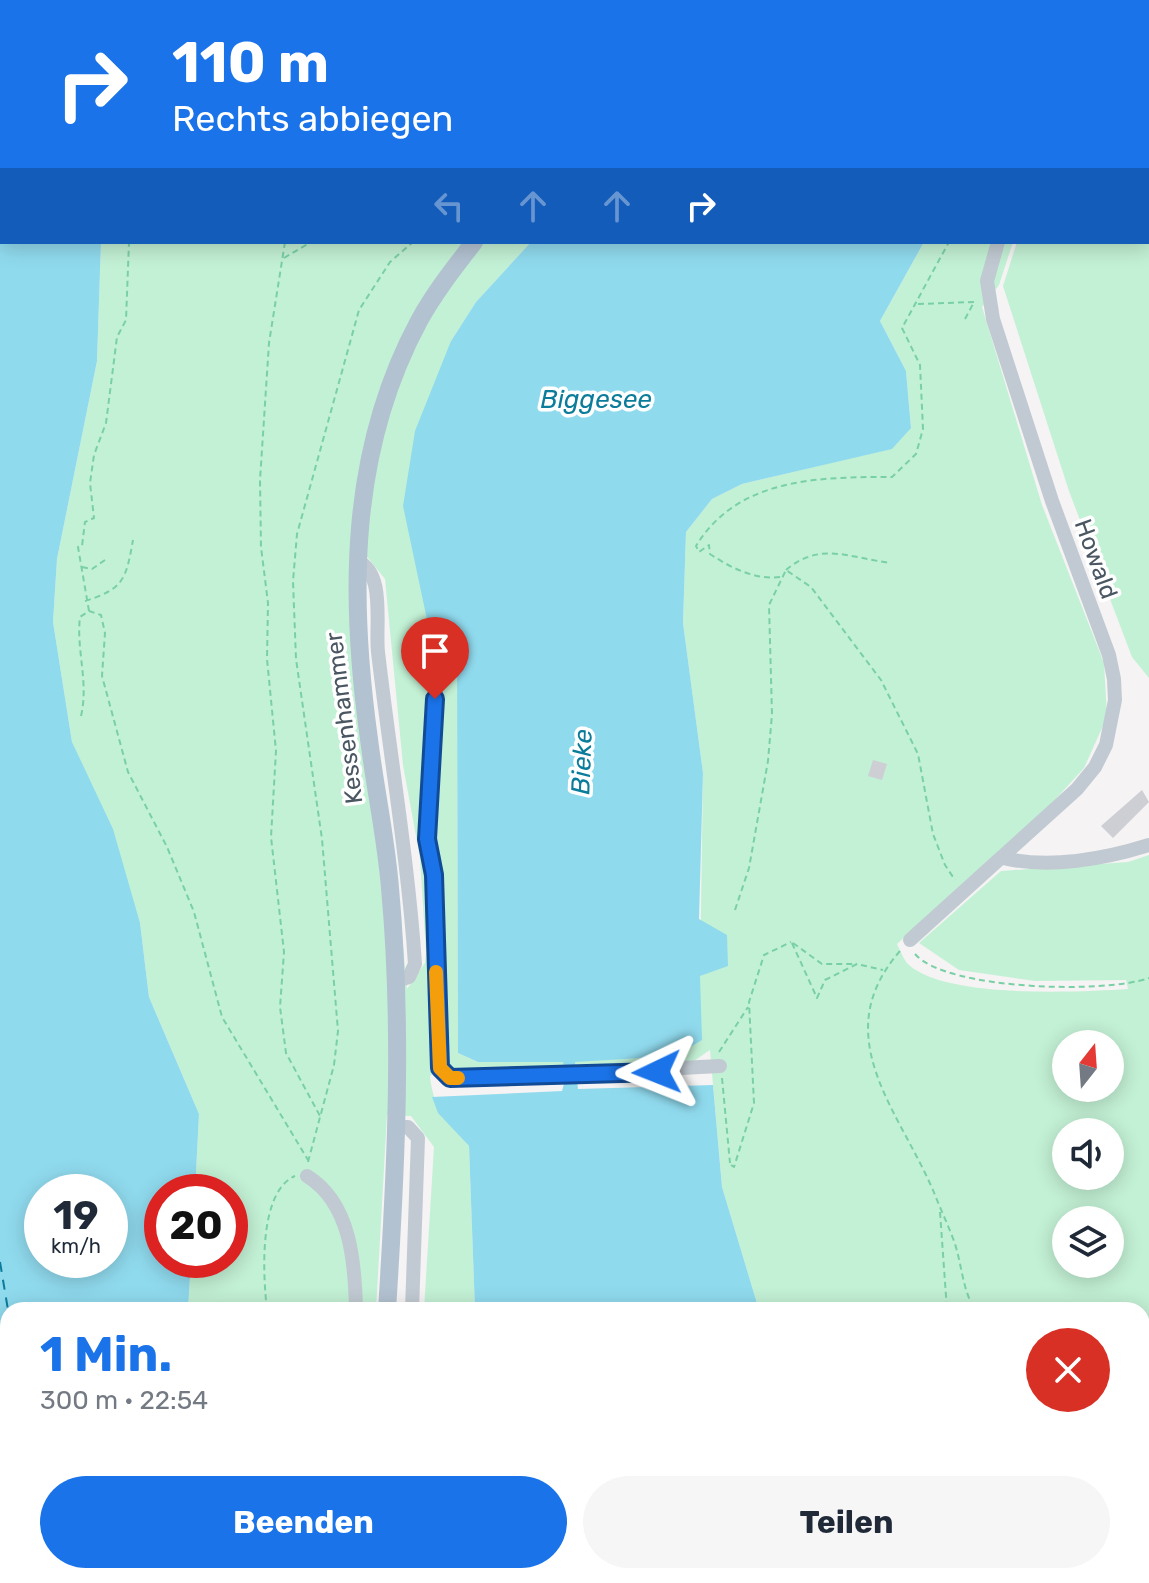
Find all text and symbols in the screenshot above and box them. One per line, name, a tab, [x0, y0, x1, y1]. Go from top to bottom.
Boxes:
text: 110 m	[172, 30, 329, 96]
icon: right	[40, 32, 144, 136]
text: Rechts abbiegen	[172, 97, 453, 140]
icon: left	[427, 184, 471, 228]
icon: ahead	[511, 184, 555, 228]
icon: ahead	[595, 184, 639, 228]
icon: right	[679, 184, 723, 228]
water label: Biggesee	[540, 384, 652, 415]
street label: Howald	[1069, 515, 1123, 603]
pin	[401, 617, 469, 699]
icon: arrive	[413, 629, 457, 673]
street label: Kessenhammer	[320, 631, 368, 805]
water label: Bieke	[565, 728, 599, 795]
position arrow	[615, 1030, 699, 1114]
north arrow	[1052, 1030, 1124, 1102]
map controls	[1052, 1030, 1124, 1278]
button: sound	[1052, 1118, 1124, 1190]
speed limit sign: 20	[144, 1174, 248, 1278]
text: 19	[53, 1192, 99, 1239]
button: layers	[1052, 1206, 1124, 1278]
text: km/h	[51, 1234, 101, 1258]
text: 1 Min.	[40, 1326, 172, 1383]
button: close	[1026, 1328, 1110, 1412]
text: 300 m · 22:54	[40, 1385, 208, 1416]
button: Beenden	[40, 1476, 567, 1568]
button: Teilen	[583, 1476, 1110, 1568]

